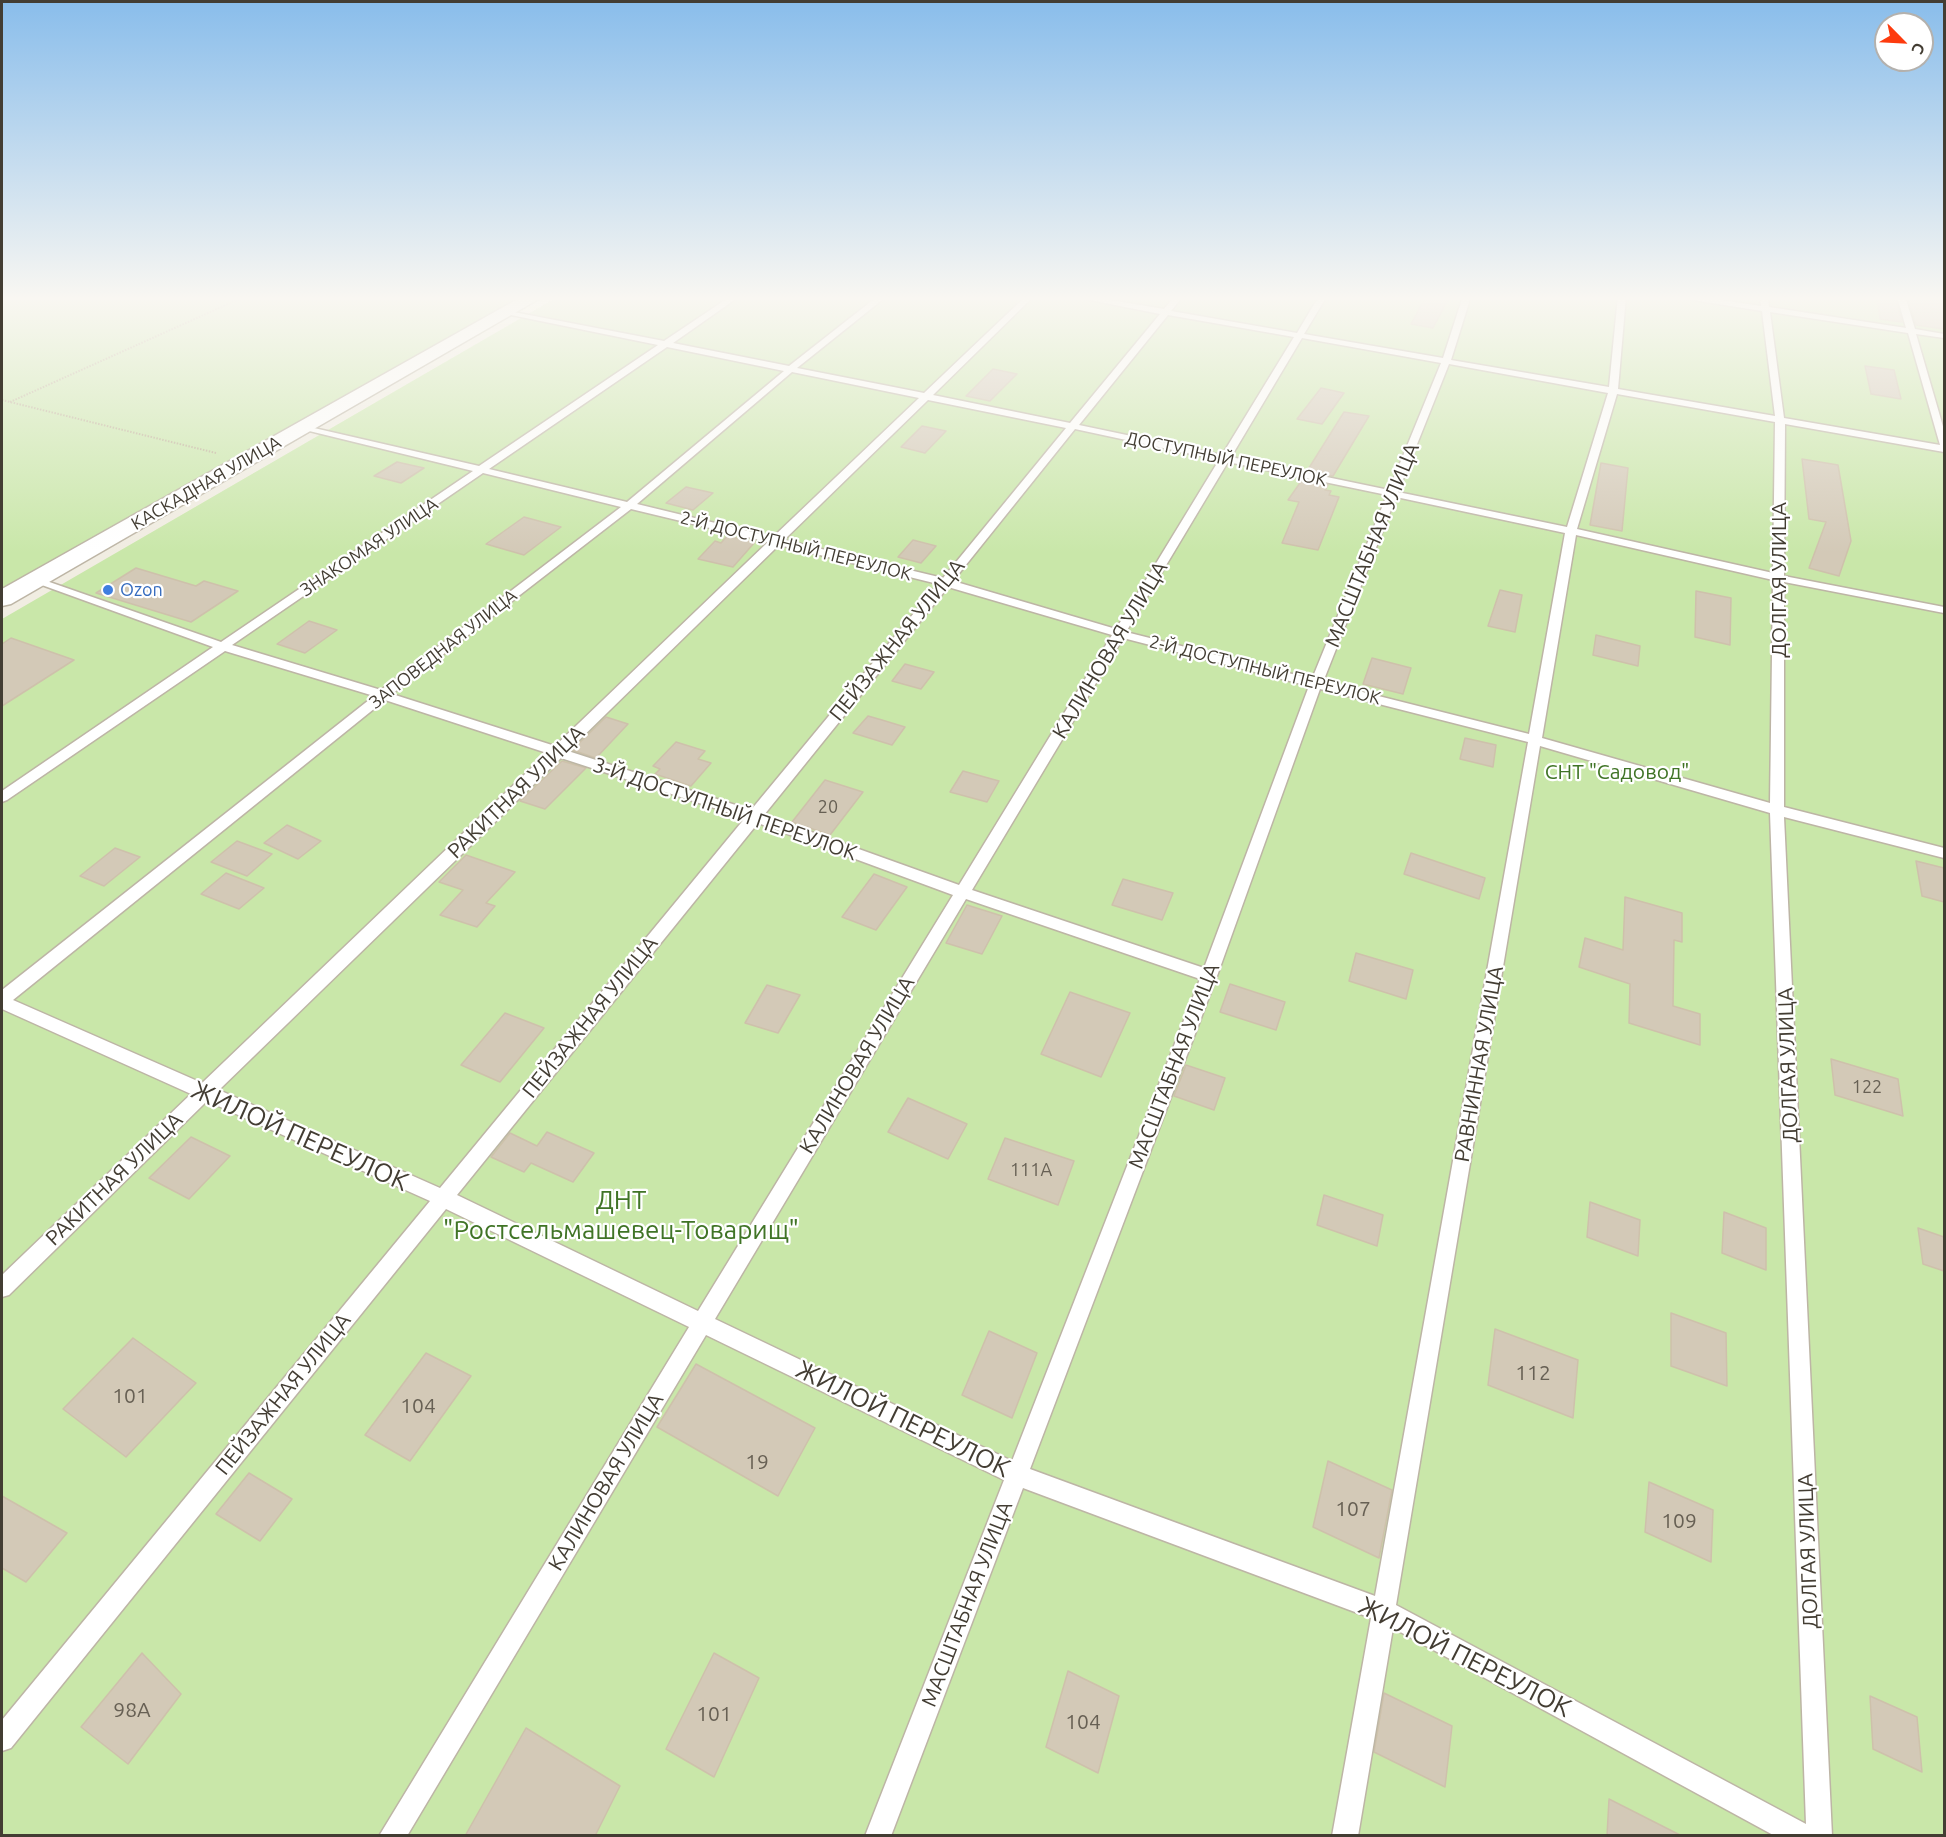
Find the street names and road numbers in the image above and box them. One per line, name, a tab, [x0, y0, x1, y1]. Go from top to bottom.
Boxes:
street label: ДОСТУПНЫЙ ПЕРЕУЛОК	[1123, 427, 1329, 491]
street label: КАСКАДНАЯ УЛИЦА	[127, 431, 285, 535]
street label: МАСШТАБНАЯ УЛИЦА	[1319, 439, 1425, 651]
street label: ЗНАКОМАЯ УЛИЦА	[296, 493, 442, 601]
street label: ДОЛГАЯ УЛИЦА	[1766, 502, 1792, 658]
street label: 2-Й ДОСТУПНЫЙ ПЕРЕУЛОК	[678, 507, 914, 585]
street label: ПЕЙЗАЖНАЯ УЛИЦА	[824, 554, 970, 726]
street label: КАЛИНОВАЯ УЛИЦА	[1047, 557, 1173, 743]
street label: ЗАПОВЕДНАЯ УЛИЦА	[365, 585, 521, 713]
street label: 2-Й ДОСТУПНЫЙ ПЕРЕУЛОК	[1147, 631, 1383, 709]
street label: РАКИТНАЯ УЛИЦА	[442, 720, 590, 864]
street label: 3-Й ДОСТУПНЫЙ ПЕРЕУЛОК	[590, 752, 860, 866]
street label: ПЕЙЗАЖНАЯ УЛИЦА	[517, 931, 663, 1103]
street label: МАСШТАБНАЯ УЛИЦА	[1123, 960, 1225, 1172]
street label: РАВНИННАЯ УЛИЦА	[1449, 964, 1509, 1164]
street label: КАЛИНОВАЯ УЛИЦА	[794, 972, 920, 1158]
street label: ДОЛГАЯ УЛИЦА	[1773, 987, 1803, 1143]
street label: ЖИЛОЙ ПЕРЕУЛОК	[187, 1074, 413, 1198]
street label: РАКИТНАЯ УЛИЦА	[40, 1107, 188, 1251]
street label: ПЕЙЗАЖНАЯ УЛИЦА	[210, 1308, 356, 1480]
street label: ЖИЛОЙ ПЕРЕУЛОК	[791, 1354, 1015, 1484]
street label: КАЛИНОВАЯ УЛИЦА	[543, 1389, 669, 1575]
street label: ДОЛГАЯ УЛИЦА	[1793, 1473, 1823, 1629]
street label: МАСШТАБНАЯ УЛИЦА	[916, 1498, 1018, 1710]
street label: ЖИЛОЙ ПЕРЕУЛОК	[1354, 1590, 1576, 1724]

